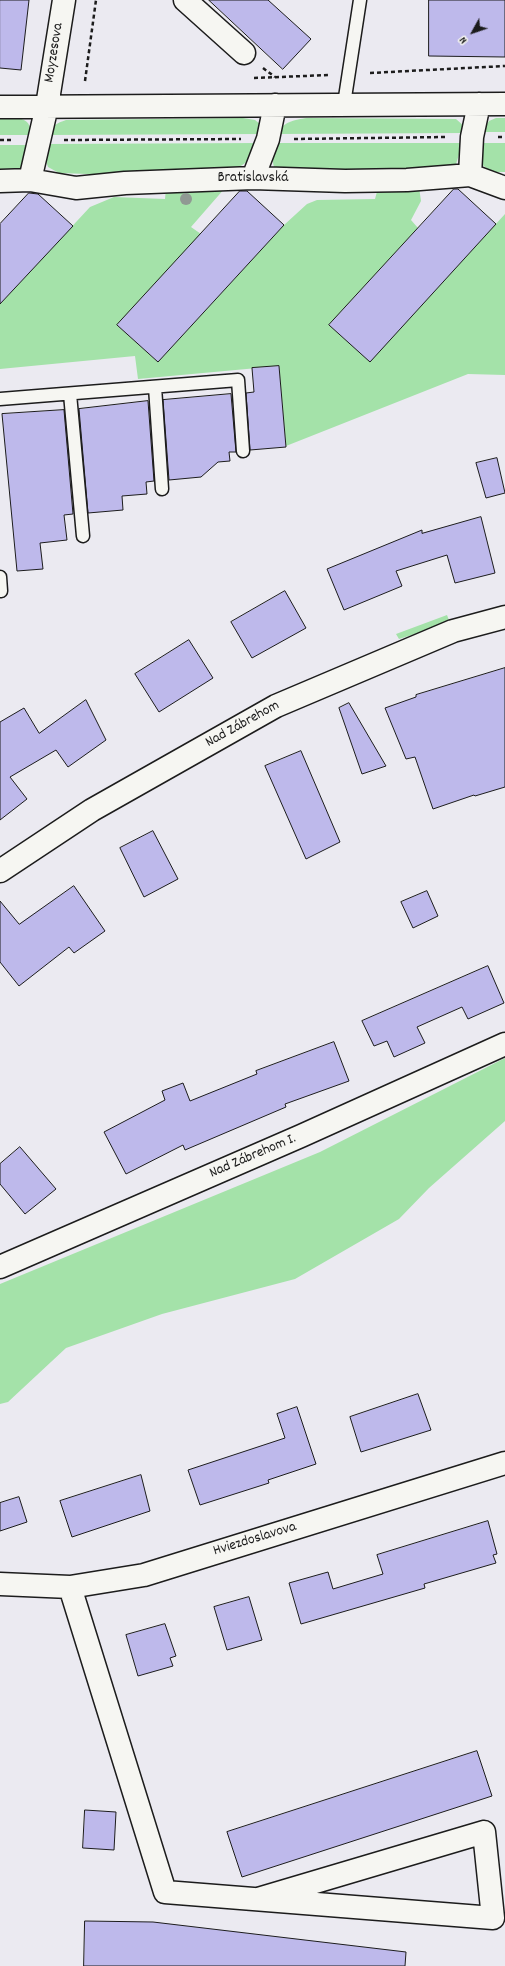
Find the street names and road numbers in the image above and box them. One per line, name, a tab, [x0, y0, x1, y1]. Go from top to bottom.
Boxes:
street label: Moyzesova	[41, 22, 69, 84]
street label: Bratislavská	[217, 170, 289, 188]
street label: Nad Zábrehom	[203, 697, 283, 753]
street label: Nad Zábrehom I.	[207, 1131, 299, 1183]
street label: Hviezdoslavova	[211, 1519, 299, 1561]

